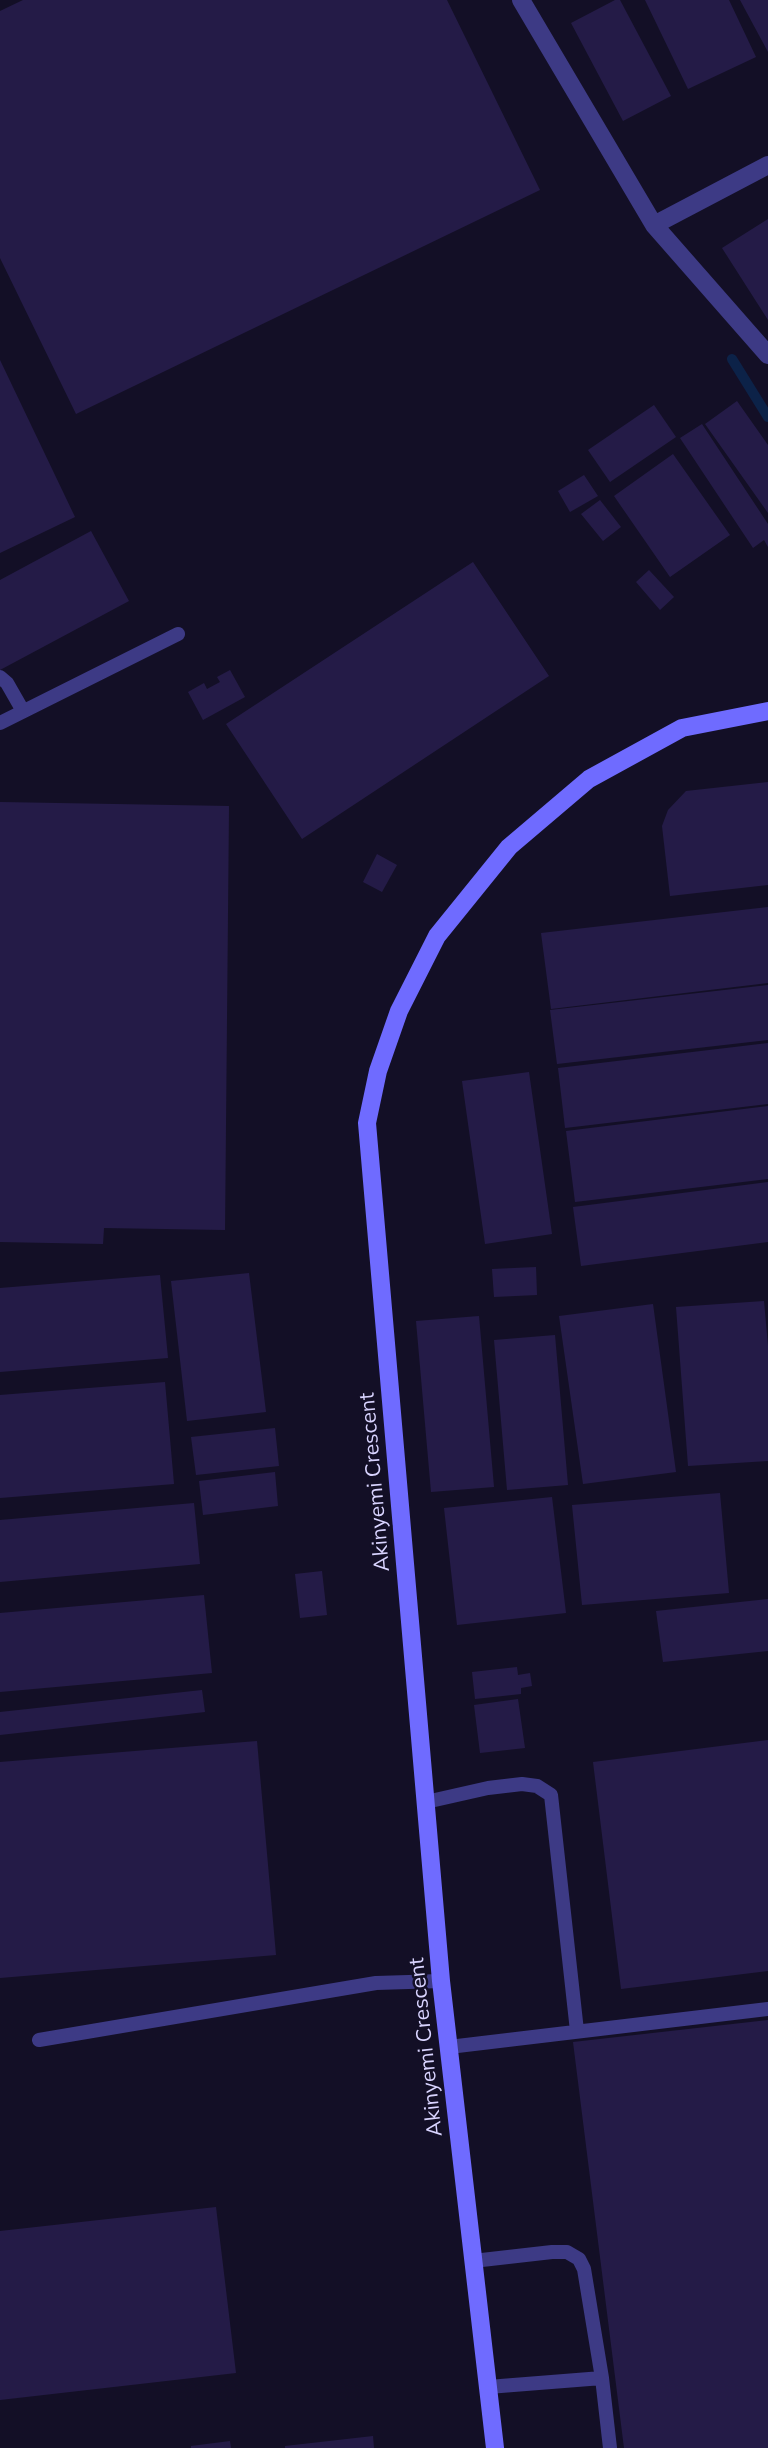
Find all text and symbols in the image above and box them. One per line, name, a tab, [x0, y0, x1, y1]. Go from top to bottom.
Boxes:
street label: Akinyemi Crescent	[355, 1391, 395, 1573]
street label: Akinyemi Crescent	[404, 1956, 448, 2138]

